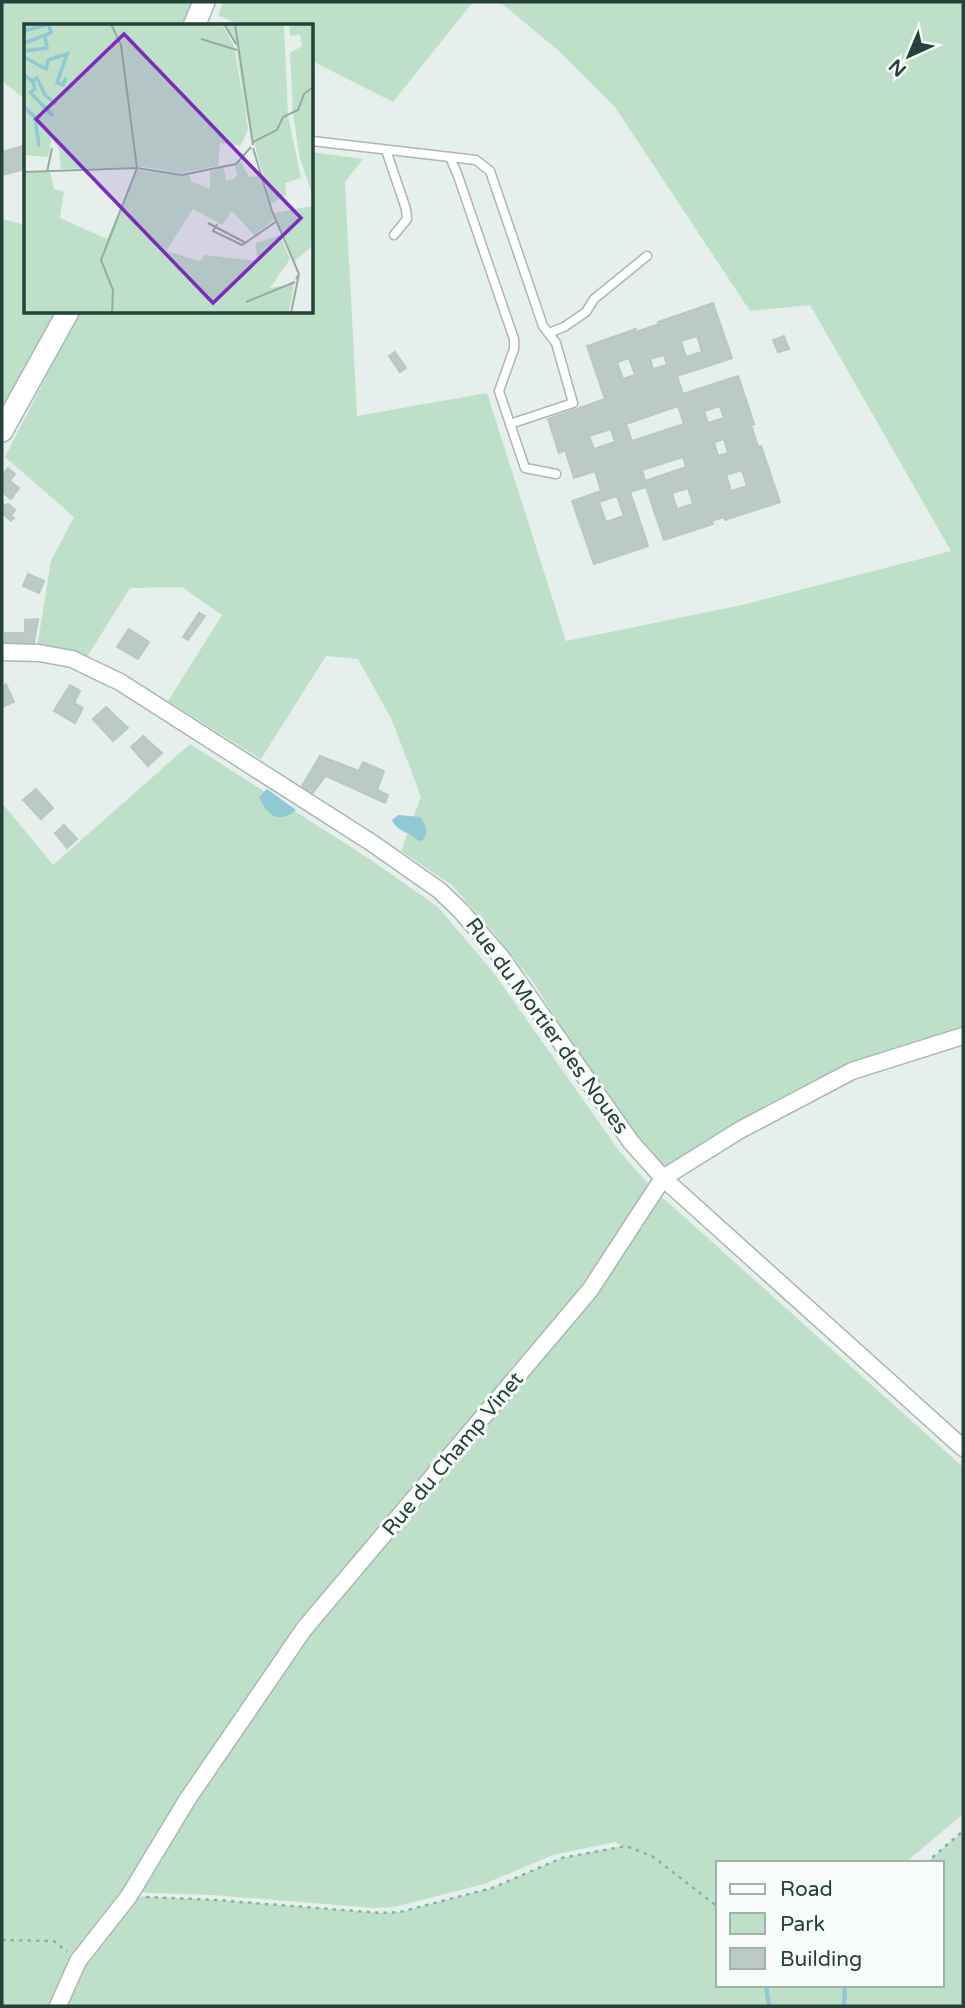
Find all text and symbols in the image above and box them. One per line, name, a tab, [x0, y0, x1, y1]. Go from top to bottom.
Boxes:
north arrow	[874, 21, 944, 91]
inset map	[24, 24, 313, 313]
text: N	[885, 54, 911, 81]
street label: Rue du Mortier des Noues	[460, 913, 634, 1139]
street label: Rue du Champ Vinet	[377, 1367, 529, 1541]
legend	[716, 1861, 944, 1987]
text: Road	[780, 1877, 833, 1902]
text: Park	[780, 1912, 825, 1937]
text: Building	[780, 1947, 862, 1972]

